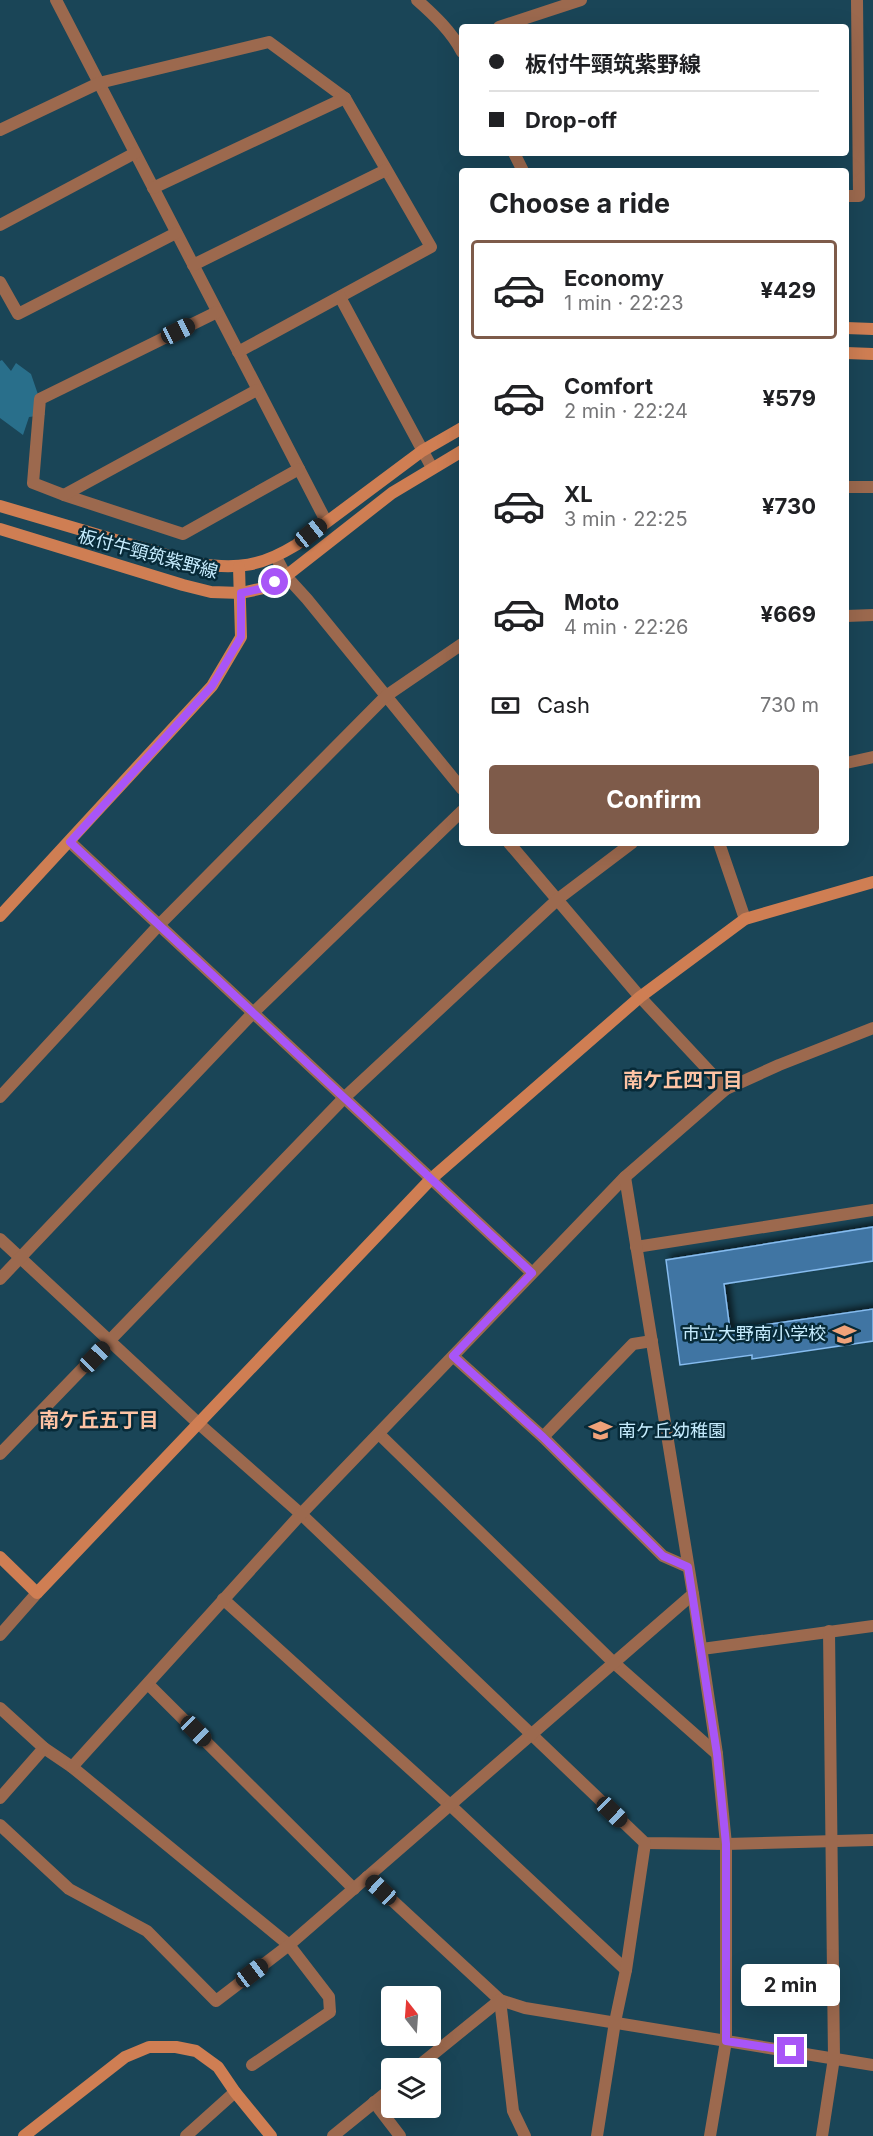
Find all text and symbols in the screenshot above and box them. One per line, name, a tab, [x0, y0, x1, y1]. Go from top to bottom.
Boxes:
text: 板付牛頸筑紫野線	[525, 51, 701, 77]
text: Drop-off	[525, 107, 617, 133]
text: Choose a ride	[489, 187, 670, 220]
icon: car	[492, 263, 546, 317]
text: Economy	[564, 265, 664, 291]
text: ¥429	[760, 277, 816, 303]
text: 1 min · 22:23	[564, 291, 684, 315]
car	[158, 315, 198, 347]
icon: car	[492, 371, 546, 425]
text: Comfort	[564, 373, 653, 399]
text: ¥579	[763, 385, 816, 411]
text: 2 min · 22:24	[564, 399, 688, 423]
icon: car	[492, 479, 546, 533]
text: XL	[564, 481, 593, 507]
text: ¥730	[762, 493, 816, 519]
text: 3 min · 22:25	[564, 507, 688, 531]
car	[291, 515, 331, 551]
street label: 板付牛頸筑紫野線	[76, 525, 220, 582]
route start	[261, 568, 288, 595]
icon: car	[492, 587, 546, 641]
text: Moto	[564, 589, 619, 615]
text: ¥669	[761, 601, 816, 627]
text: 4 min · 22:26	[564, 615, 689, 639]
icon: cash	[489, 689, 522, 722]
text: Cash	[537, 692, 590, 718]
text: 730 m	[760, 693, 819, 717]
button: Confirm	[489, 765, 819, 834]
district label: 南ケ丘四丁目	[623, 1068, 743, 1092]
school or university icon: 市立大野南小学校	[831, 1321, 857, 1347]
place label: 市立大野南小学校	[682, 1323, 826, 1344]
car	[76, 1338, 114, 1376]
district label: 南ケ丘五丁目	[39, 1408, 159, 1432]
school or university icon: 南ケ丘幼稚園	[587, 1418, 613, 1444]
place label: 南ケ丘幼稚園	[618, 1420, 726, 1441]
car	[177, 1712, 215, 1750]
car	[593, 1793, 631, 1831]
car	[362, 1871, 400, 1909]
car	[232, 1955, 272, 1991]
callout: 2 min	[742, 1964, 840, 2006]
text: 2 min	[764, 1973, 817, 1997]
north arrow	[381, 1986, 441, 2046]
map controls	[381, 1986, 441, 2118]
route end	[777, 2037, 804, 2064]
button: layers	[381, 2058, 441, 2118]

